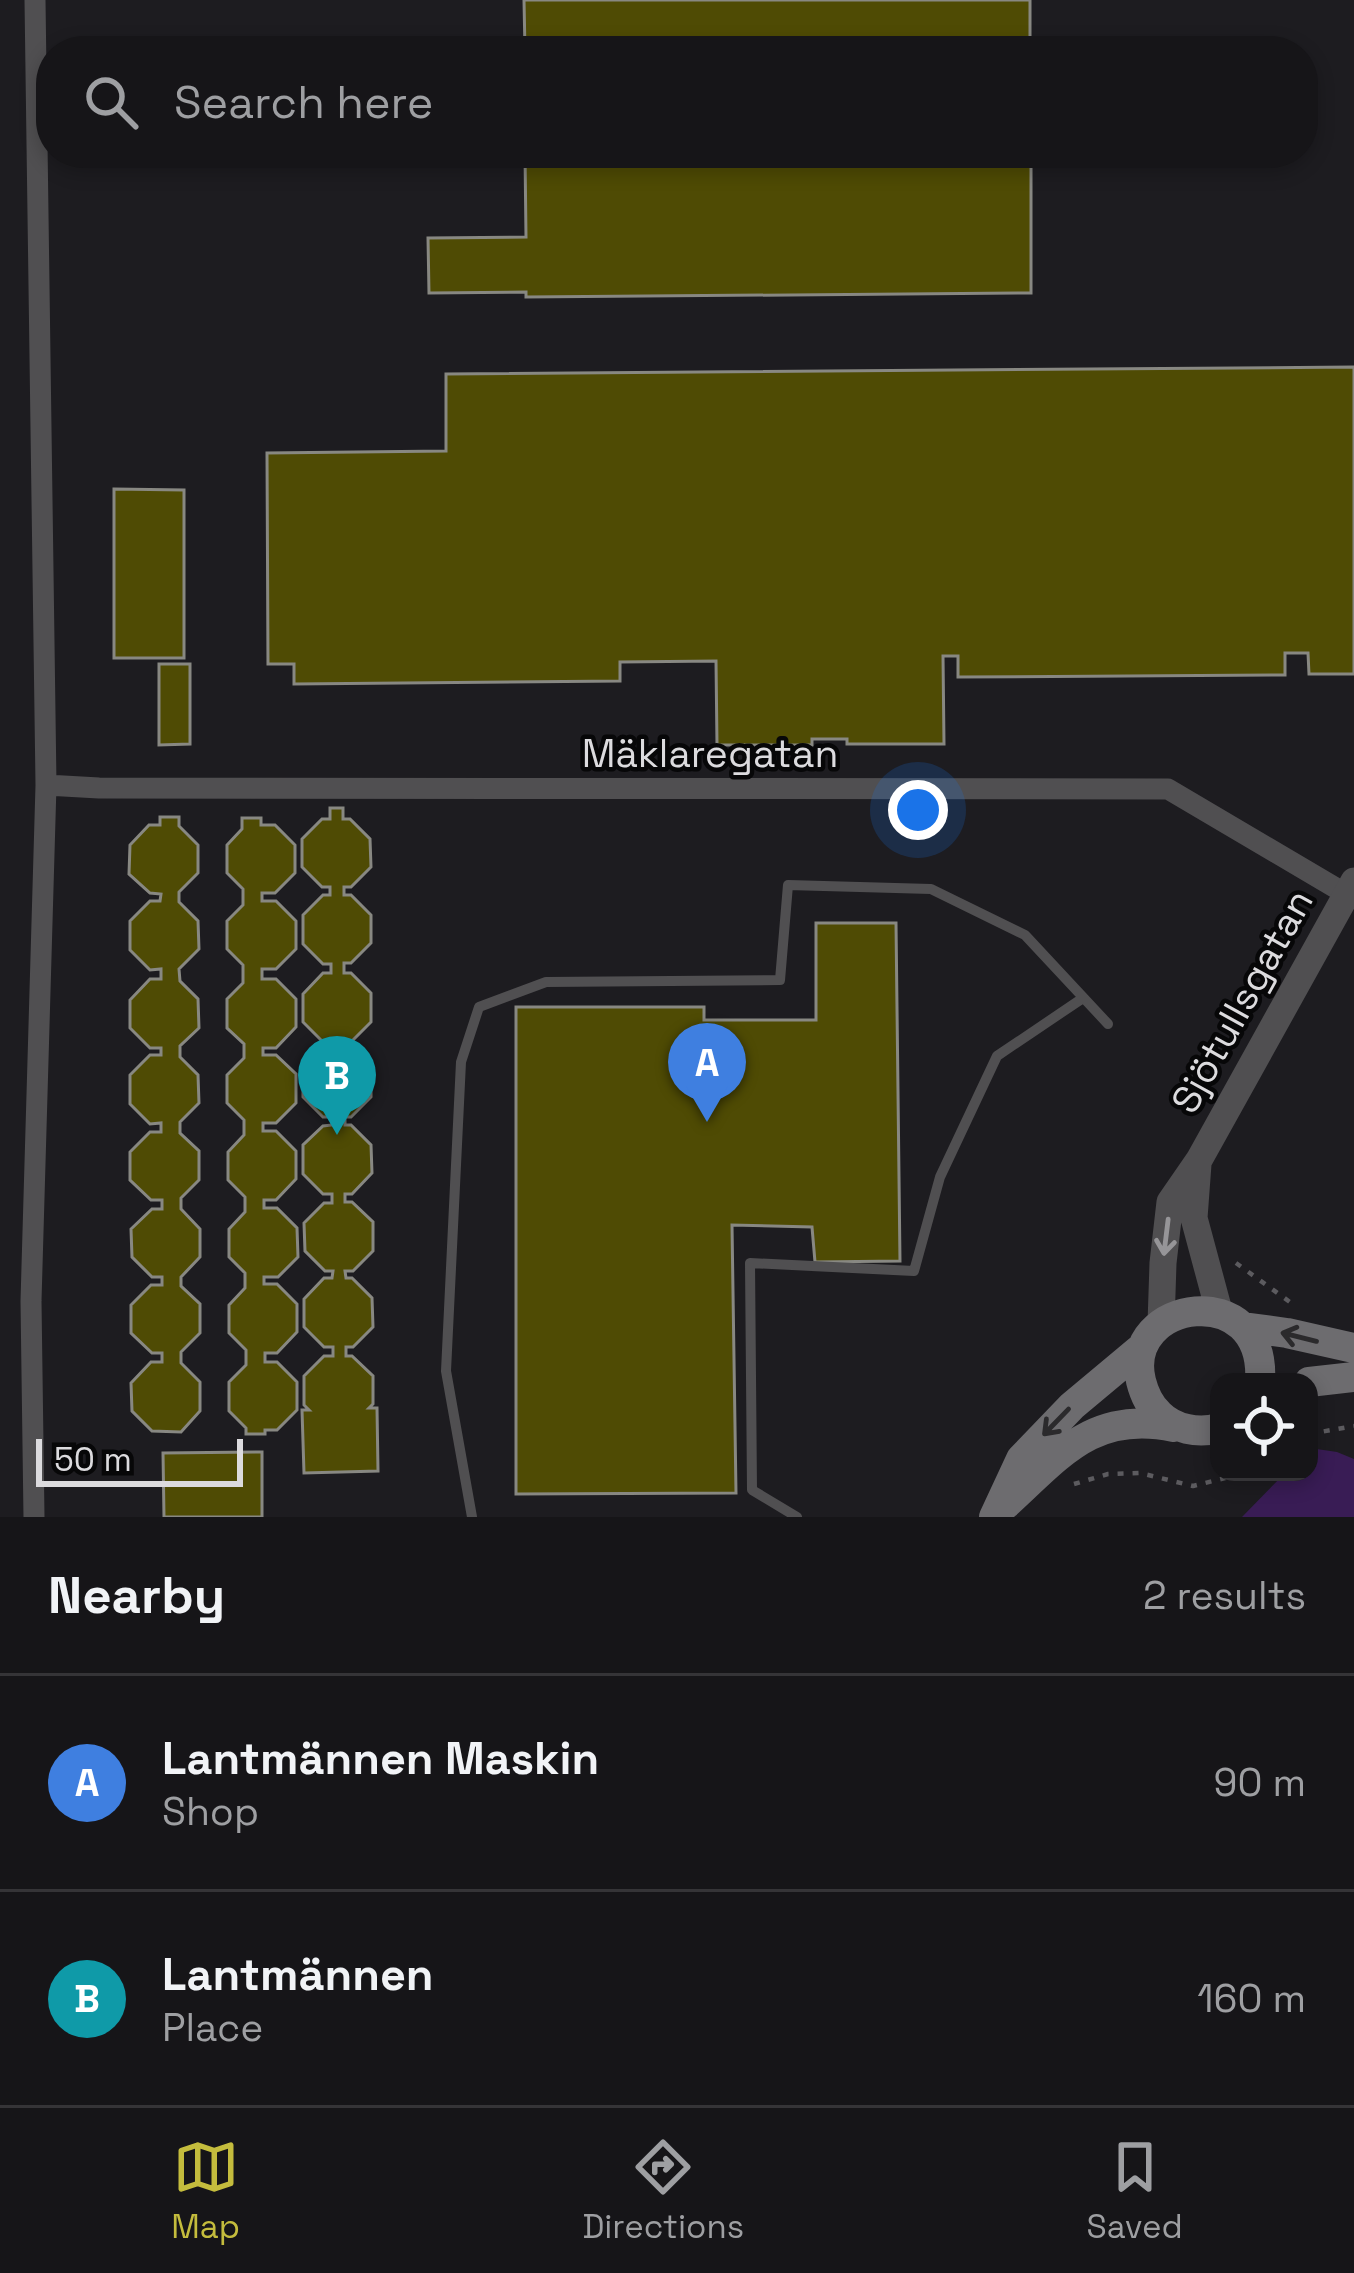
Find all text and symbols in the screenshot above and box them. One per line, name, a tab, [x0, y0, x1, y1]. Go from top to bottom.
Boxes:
search box	[36, 36, 1318, 168]
icon: search	[78, 69, 144, 135]
text: Search here	[174, 74, 433, 131]
street label: Mäklaregatan	[582, 729, 838, 778]
your location	[888, 780, 948, 840]
street label: Sjötullsgatan	[1160, 880, 1324, 1122]
pin: A	[668, 1023, 746, 1122]
pin: B	[298, 1036, 376, 1135]
one-way arrow	[1154, 1217, 1176, 1256]
one-way arrow	[1280, 1325, 1318, 1347]
map controls	[1210, 1373, 1318, 1481]
button: locate	[1210, 1373, 1318, 1481]
one-way arrow	[1042, 1407, 1071, 1436]
scale bar	[36, 1433, 243, 1486]
text: 50 m	[54, 1439, 132, 1481]
text: Nearby	[48, 1563, 225, 1628]
text: 2 results	[1143, 1571, 1306, 1620]
text: Lantmännen Maskin	[162, 1730, 599, 1787]
text: A	[75, 1758, 99, 1807]
text: 90 m	[1214, 1758, 1306, 1807]
text: Shop	[162, 1787, 259, 1836]
text: Lantmännen	[162, 1946, 434, 2003]
text: B	[74, 1974, 100, 2023]
text: 160 m	[1197, 1974, 1306, 2023]
text: Place	[162, 2003, 263, 2052]
tab: Map	[171, 2134, 240, 2248]
tab: Directions	[582, 2134, 744, 2248]
tab: Saved	[1087, 2134, 1183, 2248]

